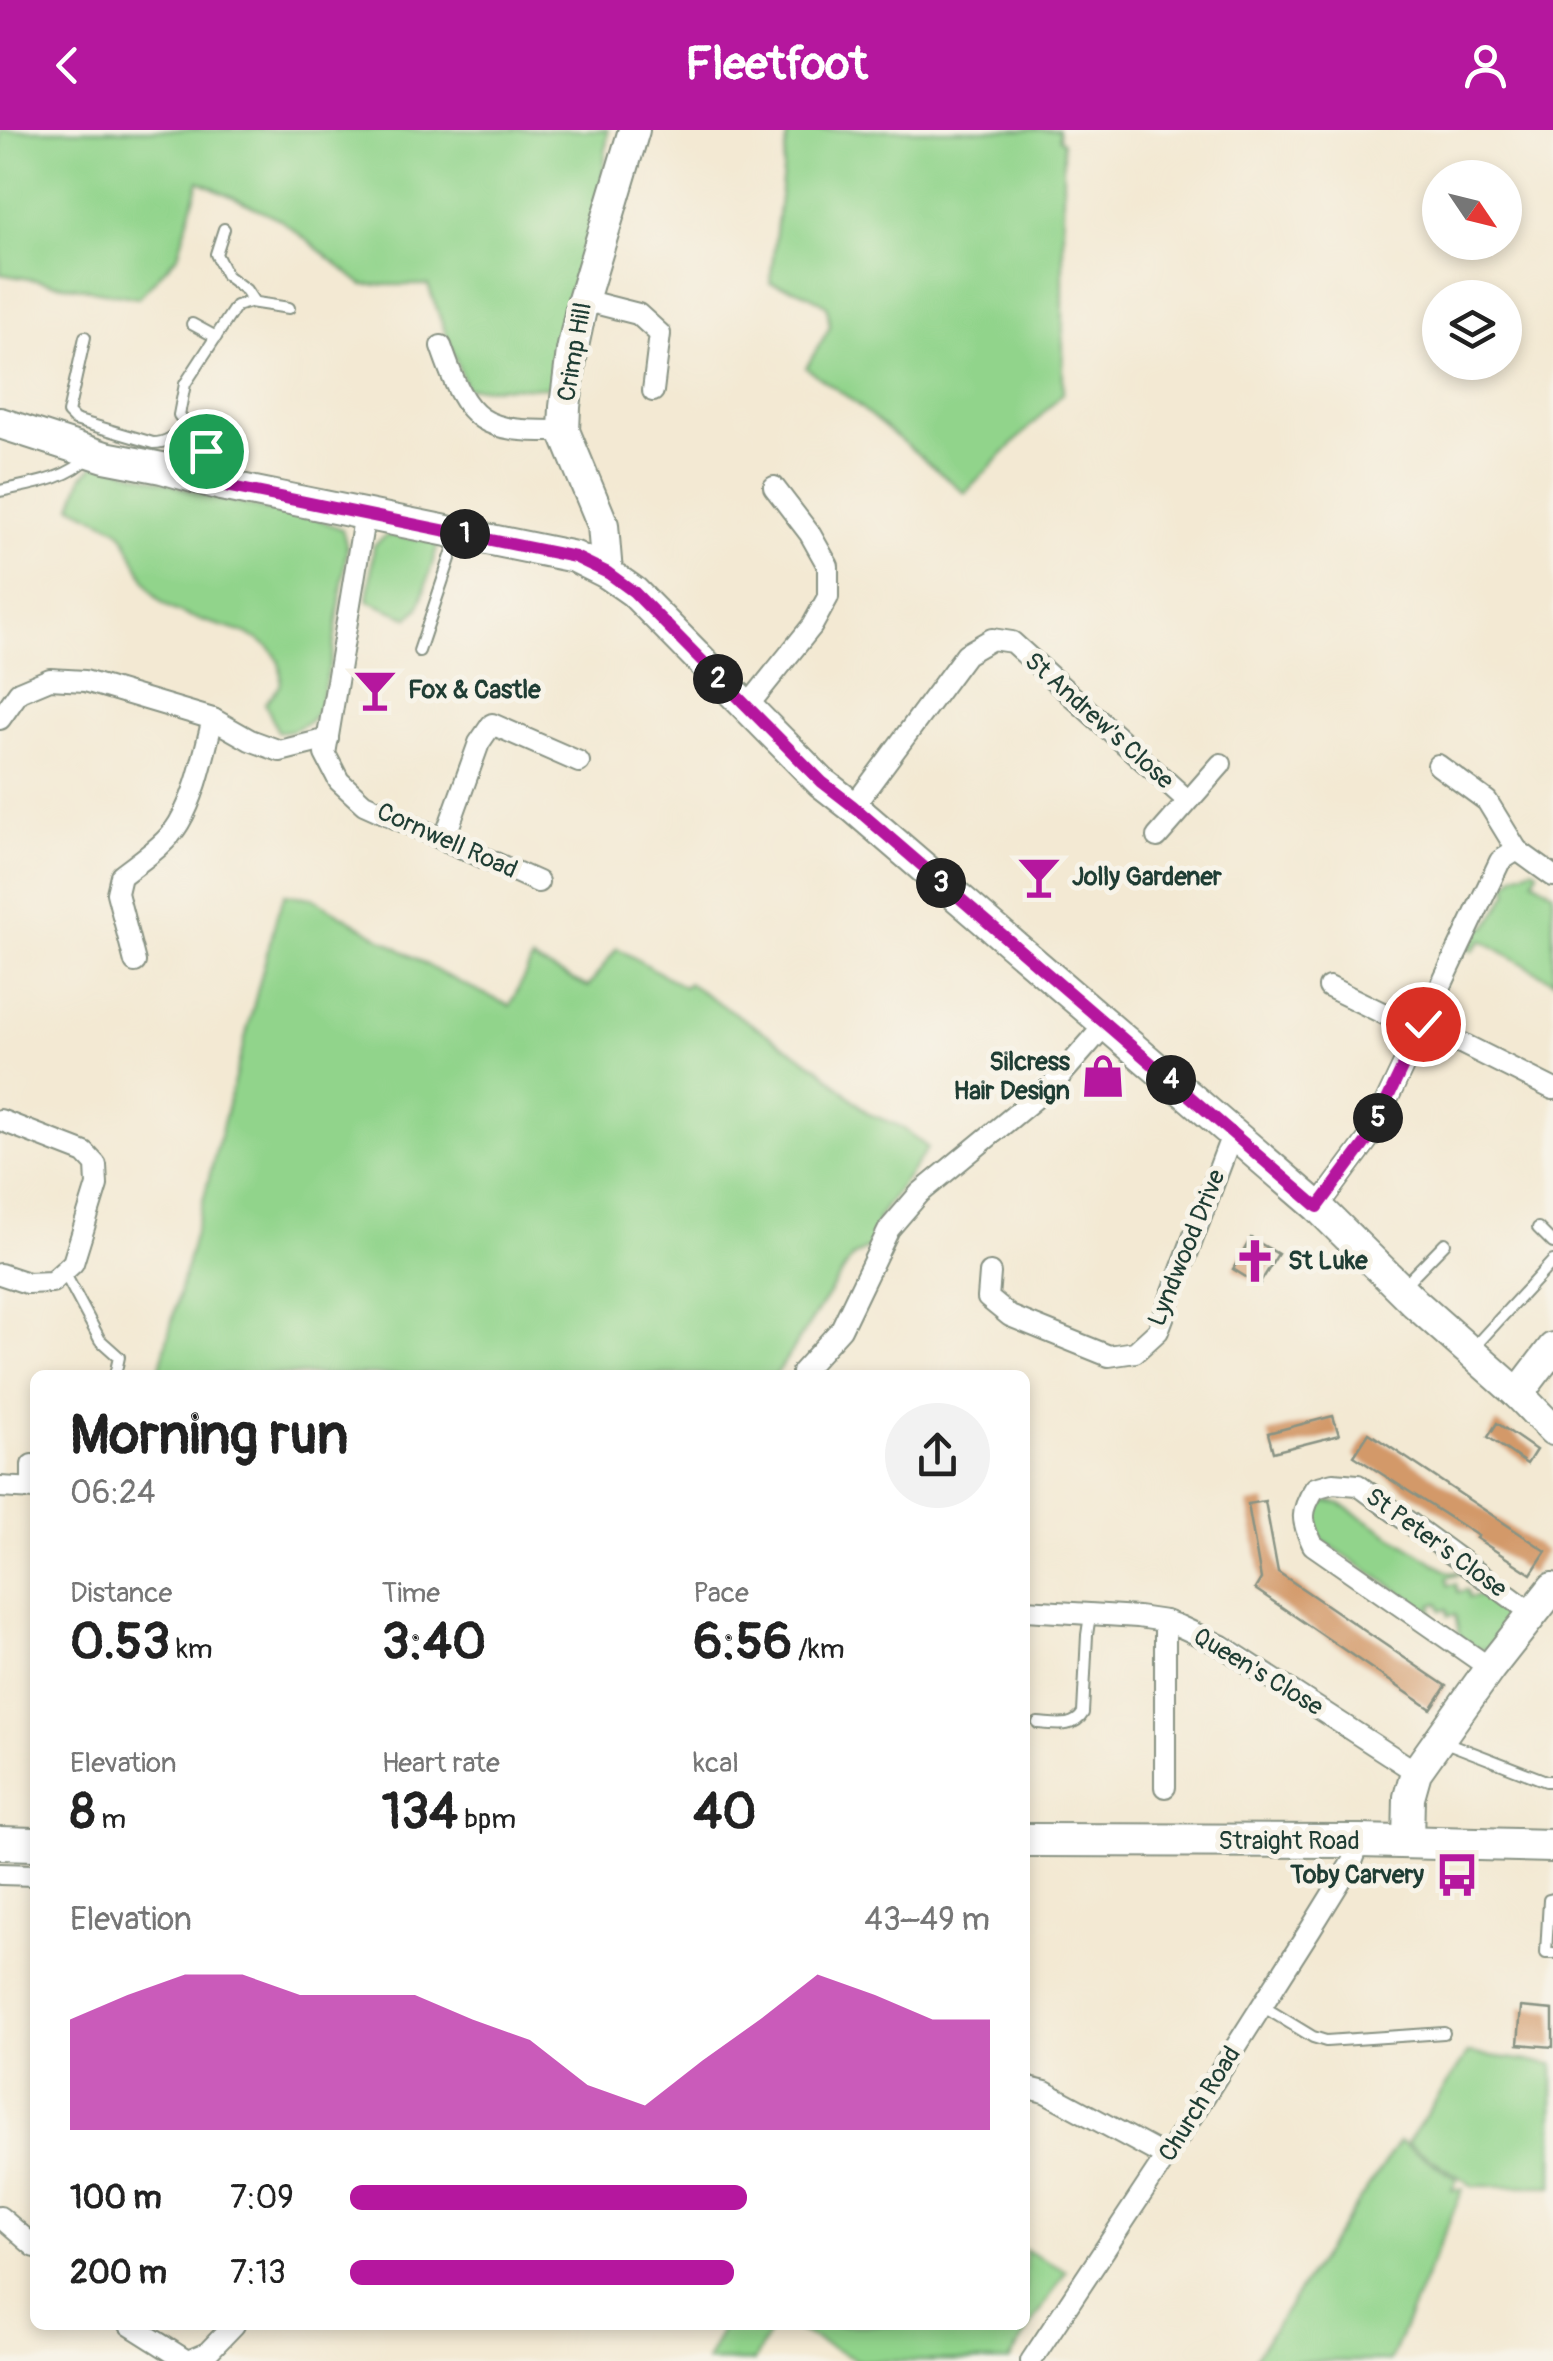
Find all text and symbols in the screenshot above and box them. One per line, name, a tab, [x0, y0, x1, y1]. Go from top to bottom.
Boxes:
text: Fleetfoot	[685, 37, 868, 93]
icon: back	[40, 38, 95, 93]
icon: person	[1458, 38, 1513, 93]
north arrow	[1422, 160, 1522, 260]
map controls	[1422, 160, 1522, 380]
button: layers	[1422, 280, 1522, 380]
street label: Crimp Hill	[551, 300, 599, 404]
pin	[164, 409, 249, 494]
icon: arrive	[179, 424, 234, 479]
pin: 1	[440, 509, 490, 559]
text: 1	[460, 516, 470, 551]
street label: St Andrew's Close	[1018, 646, 1181, 797]
pin: 2	[693, 654, 743, 704]
text: 2	[710, 661, 726, 696]
bar icon: Fox & Castle	[351, 666, 399, 714]
place label: Fox & Castle	[408, 675, 541, 706]
street label: Cornwell Road	[372, 796, 522, 886]
bar icon: Jolly Gardener	[1015, 853, 1063, 901]
pin: 3	[916, 858, 966, 908]
place label: Jolly Gardener	[1072, 862, 1223, 893]
text: 3	[933, 865, 949, 900]
pin	[1381, 982, 1466, 1067]
icon: check	[1396, 997, 1451, 1052]
place label: Silcress Hair Design	[953, 1047, 1071, 1107]
shop icon: Silcress Hair Design	[1079, 1052, 1127, 1100]
pin: 4	[1146, 1055, 1196, 1105]
text: 4	[1163, 1062, 1179, 1097]
pin: 5	[1353, 1093, 1403, 1143]
text: 5	[1370, 1100, 1386, 1135]
street label: Lyndwood Drive	[1142, 1165, 1233, 1331]
church icon: St Luke	[1231, 1237, 1279, 1285]
place label: St Luke	[1288, 1246, 1368, 1277]
text: Morning run	[70, 1401, 348, 1470]
button: share	[885, 1403, 990, 1508]
text: 06:24	[70, 1473, 155, 1513]
street label: St Peter's Close	[1359, 1481, 1513, 1605]
text: Distance	[70, 1576, 172, 1611]
text: Time	[382, 1576, 440, 1611]
text: Pace	[693, 1576, 749, 1611]
text: 0.53	[70, 1611, 170, 1674]
text: 3:40	[382, 1611, 486, 1674]
text: 6:56	[693, 1611, 792, 1674]
street label: Queen's Close	[1187, 1621, 1329, 1723]
text: km	[170, 1632, 213, 1667]
text: /km	[792, 1632, 845, 1667]
text: Elevation	[70, 1746, 177, 1781]
text: Heart rate	[382, 1746, 500, 1781]
text: kcal	[693, 1746, 739, 1781]
text: 8	[70, 1781, 95, 1844]
text: 134	[382, 1781, 458, 1844]
text: 40	[693, 1781, 756, 1844]
text: m	[95, 1802, 126, 1837]
text: bpm	[458, 1802, 516, 1837]
street label: Straight Road	[1218, 1826, 1360, 1857]
bus stop icon: Toby Carvery	[1433, 1851, 1481, 1899]
place label: Toby Carvery	[1289, 1860, 1424, 1891]
text: Elevation	[70, 1900, 192, 1940]
text: 43–49 m	[864, 1900, 990, 1940]
street label: Church Road	[1152, 2041, 1248, 2167]
text: 100 m	[70, 2178, 162, 2218]
text: 7:09	[230, 2178, 294, 2218]
text: 200 m	[70, 2253, 167, 2293]
text: 7:13	[230, 2253, 286, 2293]

